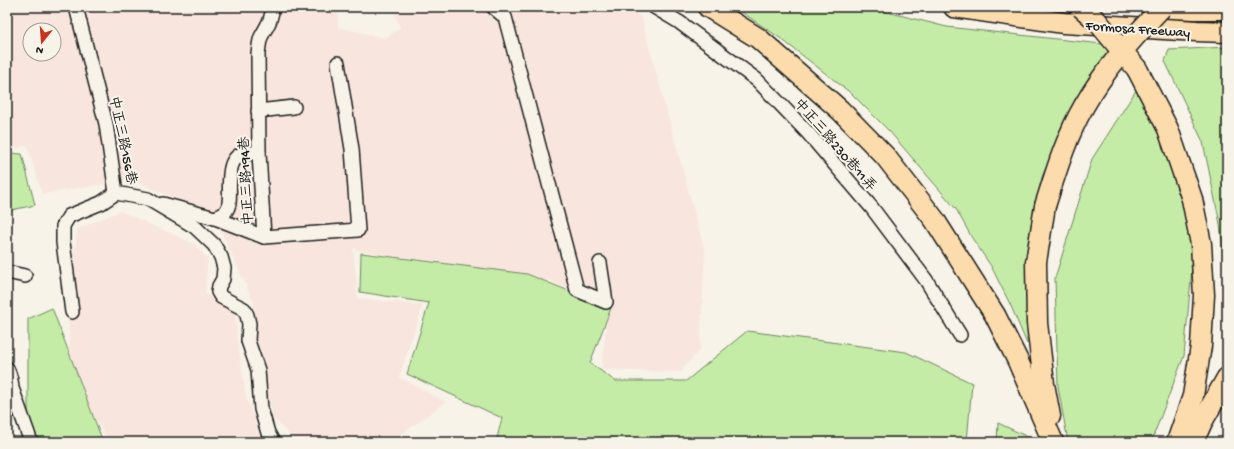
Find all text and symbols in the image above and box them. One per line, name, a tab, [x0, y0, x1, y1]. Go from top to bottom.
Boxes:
street label: Formosa Freeway	[1084, 18, 1191, 43]
north arrow	[22, 22, 62, 62]
text: N	[34, 43, 45, 56]
street label: 中正三路156巷	[104, 94, 140, 187]
street label: 中正三路230巷11弄	[789, 95, 880, 196]
street label: 中正三路194巷	[236, 135, 258, 226]

